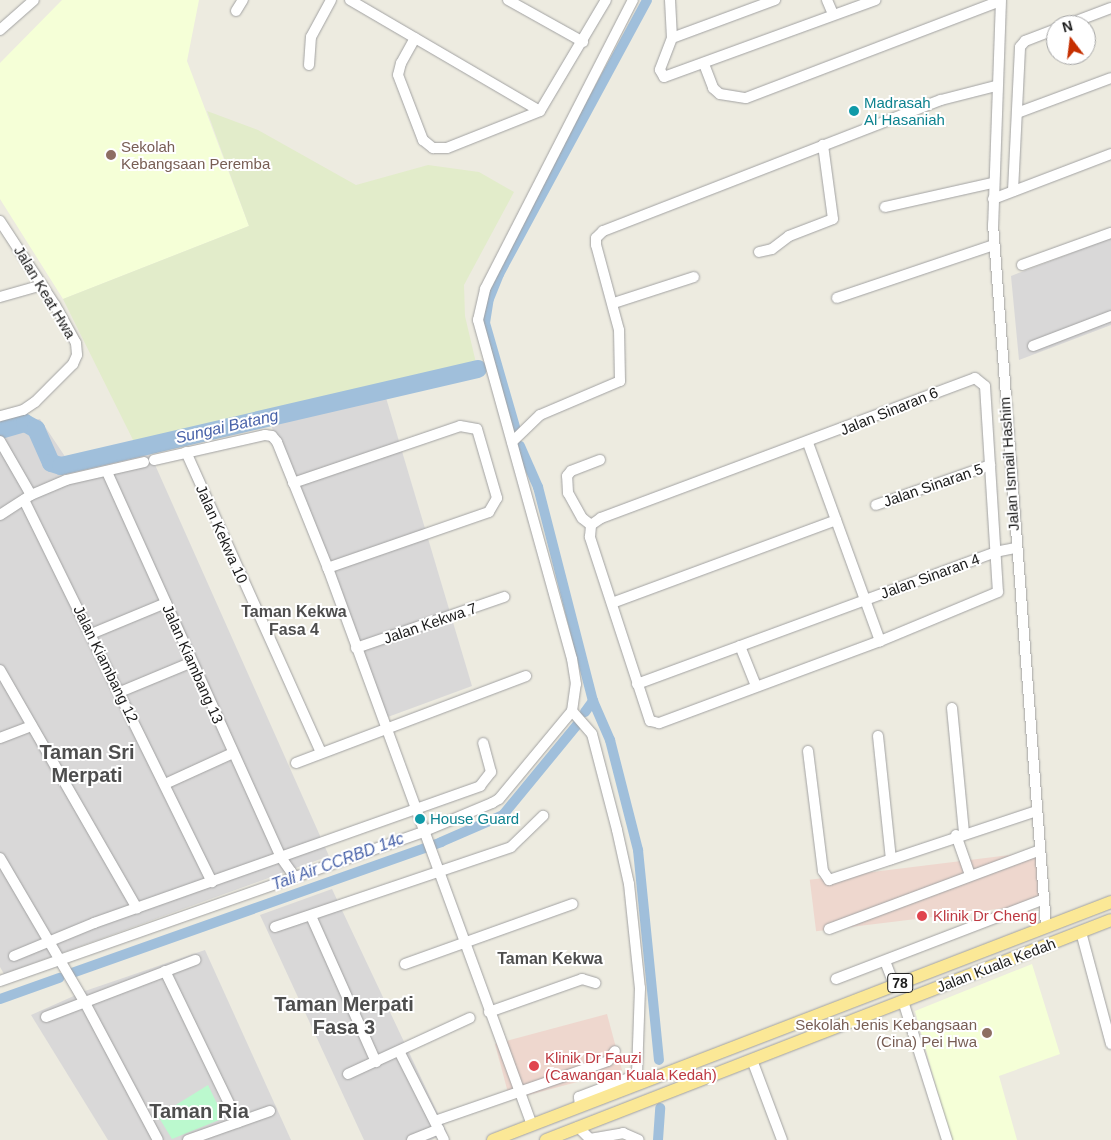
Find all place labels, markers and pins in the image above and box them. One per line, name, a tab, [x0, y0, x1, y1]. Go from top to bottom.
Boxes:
place label: Madrasah Al Hasaniah	[864, 93, 945, 128]
marker: Madrasah Al Hasaniah	[848, 105, 860, 117]
place label: Sekolah Kebangsaan Peremba	[121, 137, 270, 172]
marker: Sekolah Kebangsaan Peremba	[105, 149, 117, 161]
place label: House Guard	[430, 810, 519, 828]
marker: House Guard	[414, 813, 426, 825]
place label: Klinik Dr Cheng	[933, 907, 1037, 925]
marker: Klinik Dr Cheng	[915, 909, 929, 923]
place label: Sekolah Jenis Kebangsaan (Cina) Pei Hwa	[795, 1015, 977, 1050]
marker: Sekolah Jenis Kebangsaan (Cina) Pei Hwa	[981, 1027, 993, 1039]
place label: Klinik Dr Fauzi (Cawangan Kuala Kedah)	[545, 1048, 717, 1083]
marker: Klinik Dr Fauzi (Cawangan Kuala Kedah)	[527, 1059, 541, 1073]

